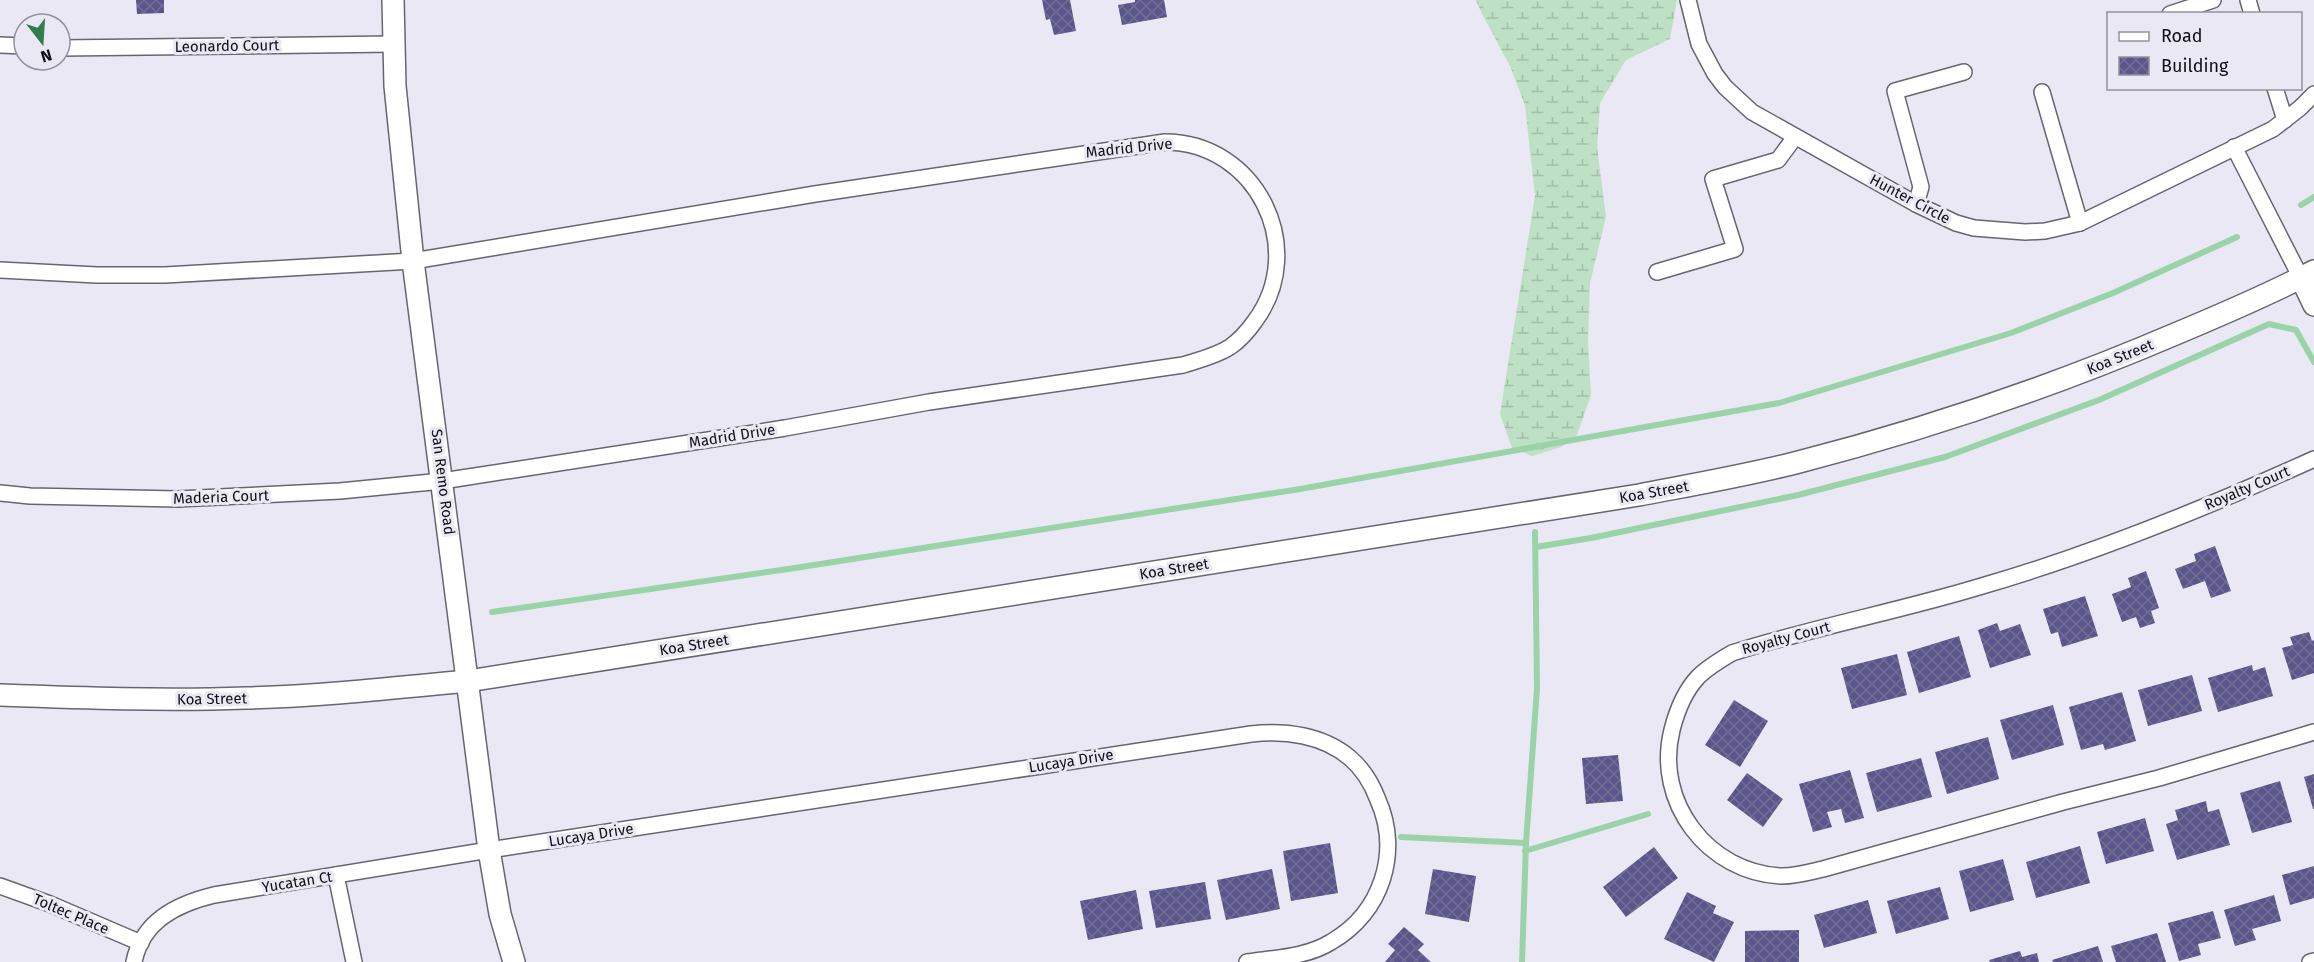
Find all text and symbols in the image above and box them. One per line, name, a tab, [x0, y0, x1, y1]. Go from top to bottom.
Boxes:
north arrow	[12, 12, 72, 72]
legend	[2107, 12, 2302, 90]
text: Road	[2161, 25, 2203, 47]
street label: Leonardo Court	[174, 36, 280, 56]
text: N	[38, 45, 54, 67]
text: Building	[2161, 55, 2229, 77]
street label: Madrid Drive	[1085, 135, 1173, 161]
street label: Hunter Circle	[1867, 170, 1953, 228]
street label: Koa Street	[2084, 335, 2156, 378]
street label: Madrid Drive	[688, 420, 776, 452]
street label: San Remo Road	[428, 428, 458, 536]
street label: Royalty Court	[2202, 462, 2293, 514]
street label: Koa Street	[1618, 477, 1691, 507]
street label: Maderia Court	[173, 486, 270, 508]
street label: Koa Street	[1138, 555, 1211, 583]
street label: Royalty Court	[1740, 617, 1833, 658]
street label: Koa Street	[658, 631, 731, 659]
street label: Koa Street	[177, 689, 248, 709]
street label: Lucaya Drive	[1027, 745, 1115, 777]
street label: Lucaya Drive	[547, 819, 635, 851]
street label: Yucatan Ct	[261, 867, 334, 896]
street label: Toltec Place	[30, 890, 112, 938]

